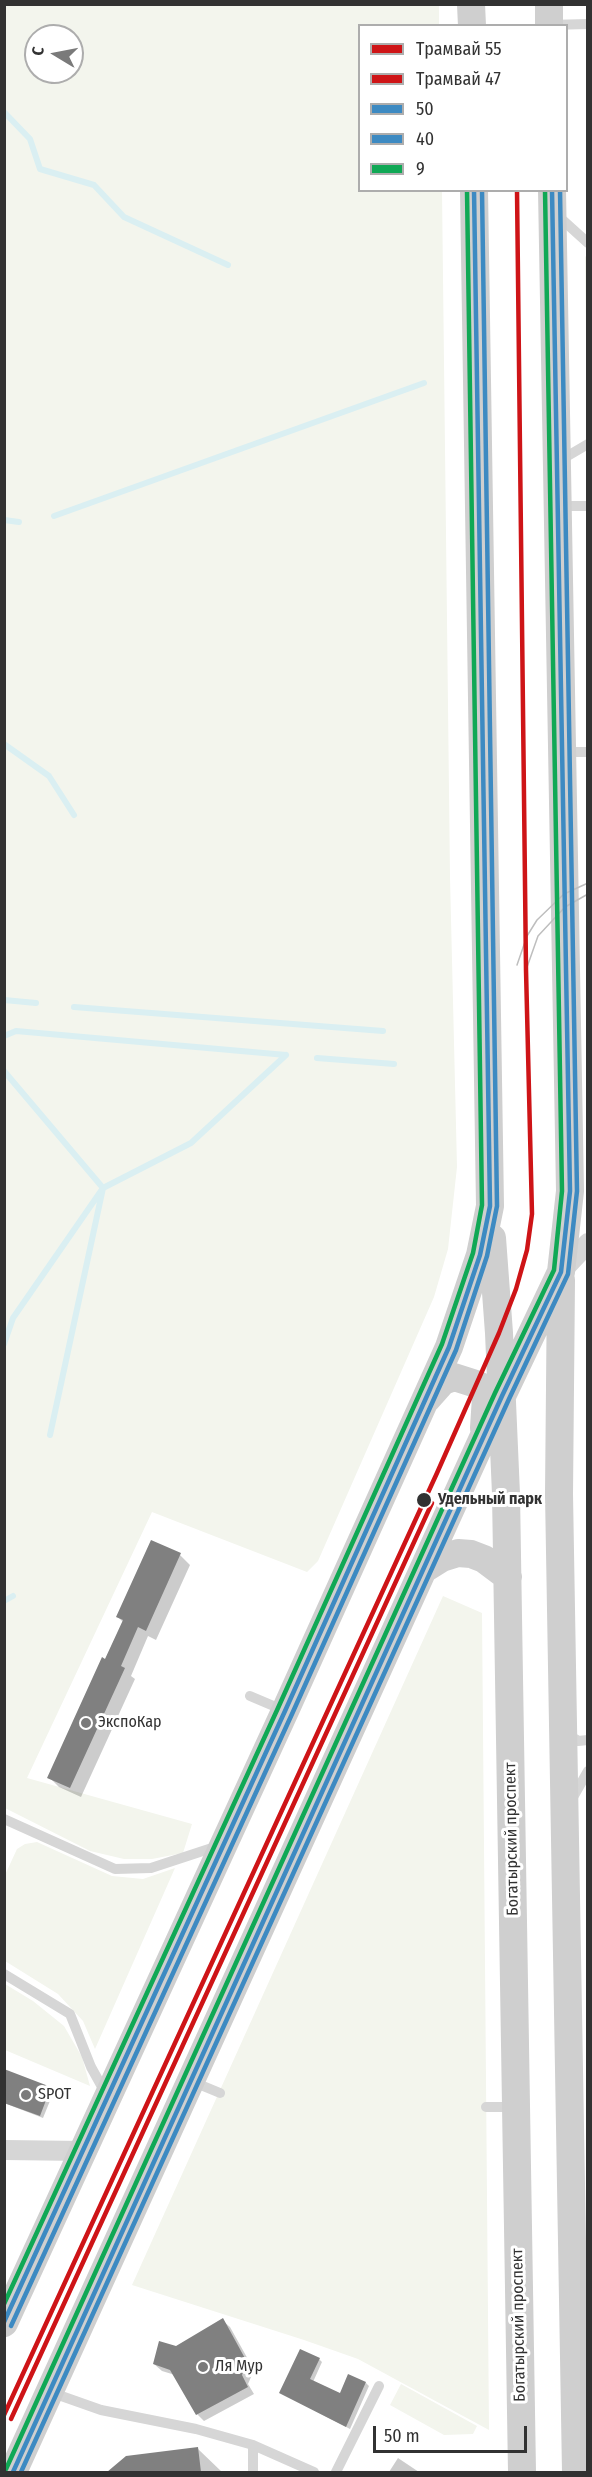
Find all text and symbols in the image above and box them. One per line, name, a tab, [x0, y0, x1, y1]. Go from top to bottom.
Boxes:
north arrow	[24, 24, 84, 84]
legend	[358, 24, 568, 192]
text: Трамвай 55	[416, 38, 502, 60]
text: С	[28, 45, 48, 57]
text: Трамвай 47	[416, 68, 501, 90]
text: 50	[416, 98, 434, 120]
text: 40	[416, 128, 434, 150]
text: 9	[416, 158, 425, 180]
place label: Удельный парк	[438, 1490, 542, 1510]
marker: Удельный парк	[415, 1491, 433, 1509]
place label: ЭкспоКар	[98, 1713, 162, 1733]
marker: ЭкспоКар	[79, 1716, 93, 1730]
street label: Богатырский проспект	[501, 1762, 523, 1916]
place label: SPOT	[38, 2085, 71, 2105]
marker: SPOT	[19, 2088, 33, 2102]
street label: Богатырский проспект	[508, 2248, 530, 2402]
place label: Ля Мур	[215, 2357, 263, 2377]
marker: Ля Мур	[196, 2360, 210, 2374]
scale bar	[376, 2414, 530, 2452]
text: 50 m	[384, 2425, 420, 2447]

